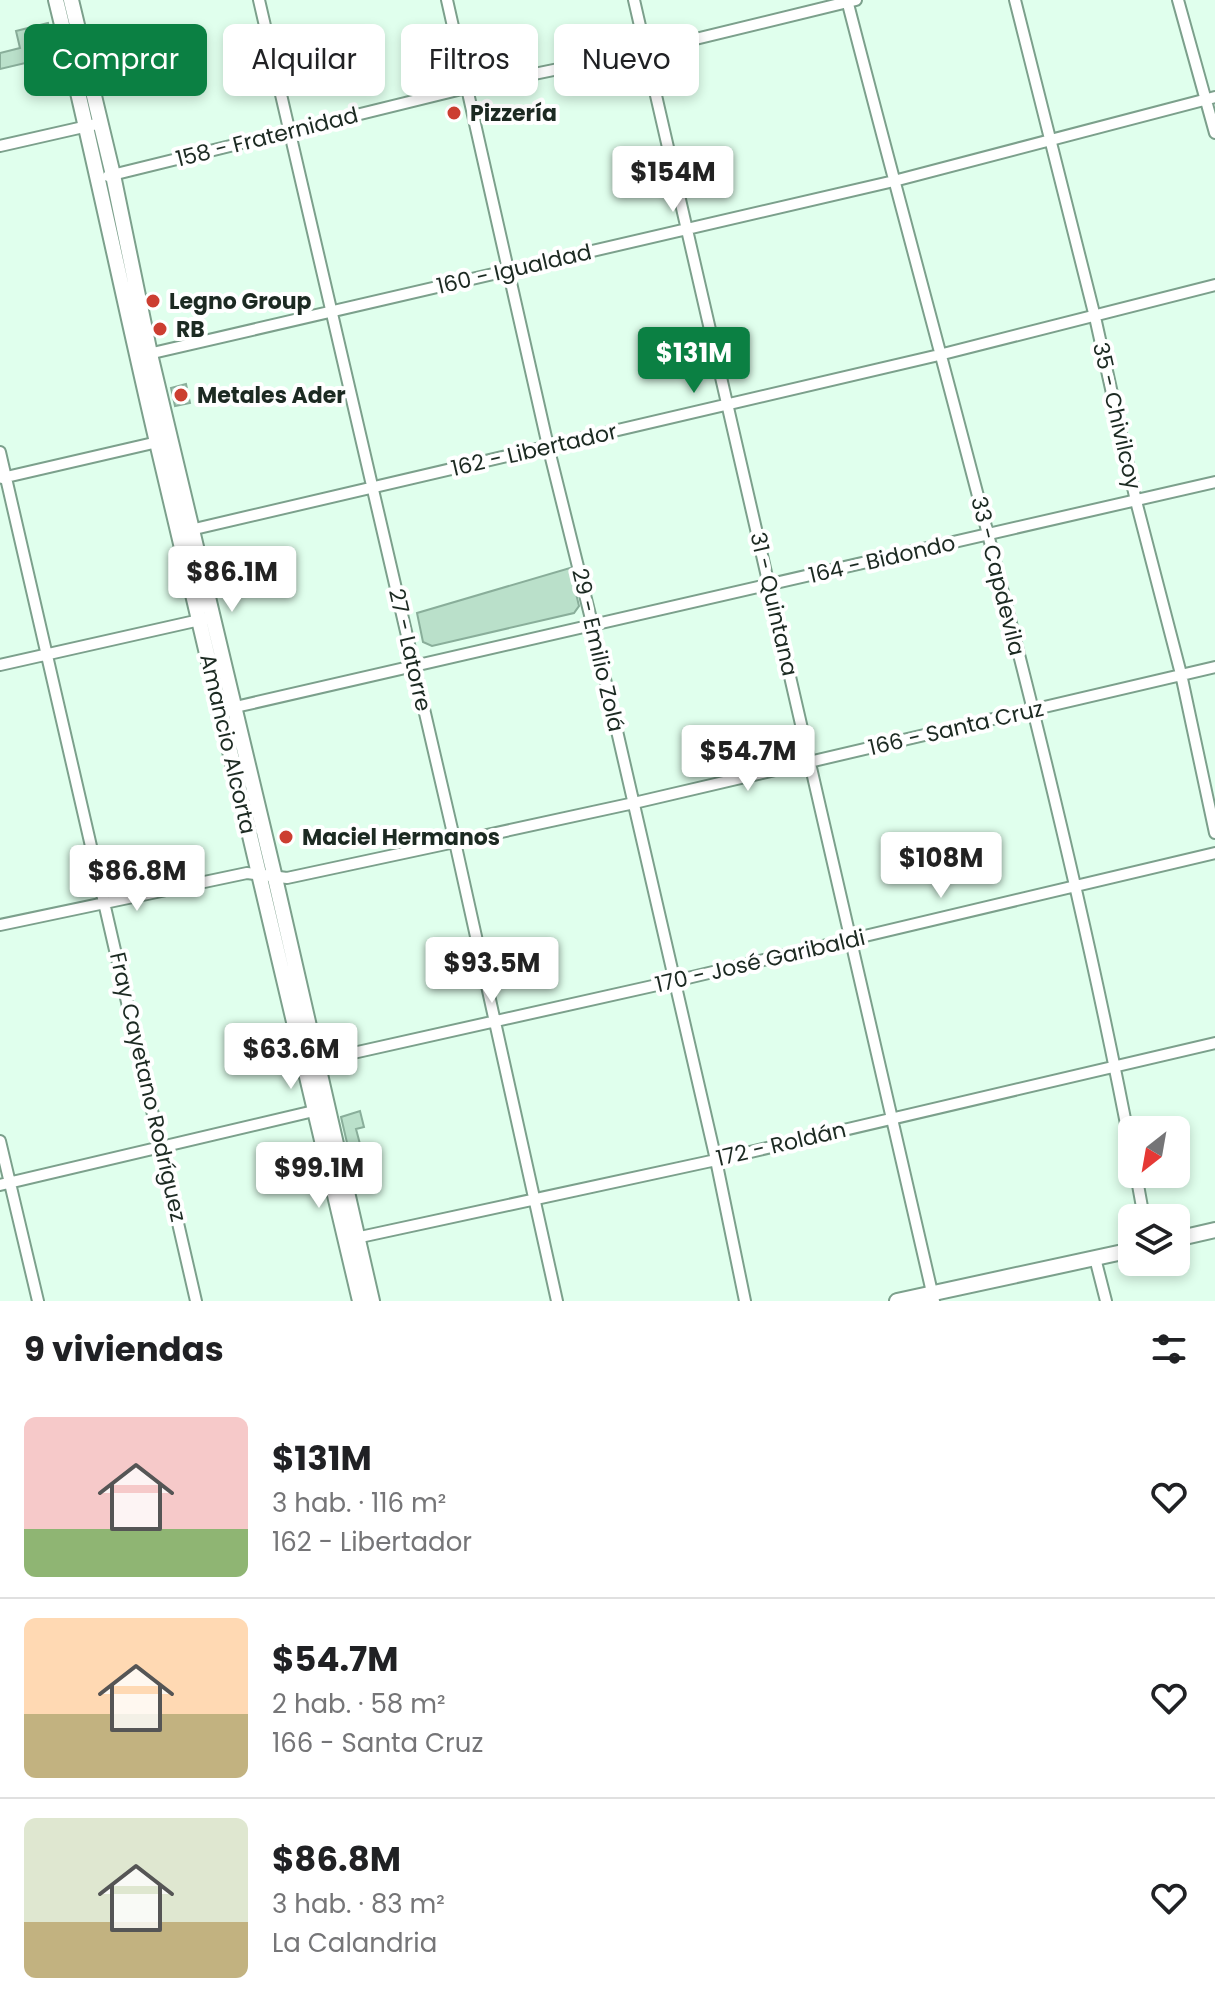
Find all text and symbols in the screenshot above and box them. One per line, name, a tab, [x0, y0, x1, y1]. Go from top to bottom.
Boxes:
chip: Comprar	[24, 24, 207, 96]
chip: Alquilar	[223, 24, 385, 96]
chip: Filtros	[401, 24, 538, 96]
chip: Nuevo	[554, 24, 699, 96]
place label: Pizzería	[470, 98, 557, 129]
street label: 158 - Fraternidad	[173, 99, 361, 175]
marker: Pizzería	[445, 104, 463, 122]
pin: $154M	[617, 146, 729, 214]
text: $154M	[630, 154, 716, 190]
street label: 160 - Igualdad	[434, 236, 594, 302]
place label: Legno Group	[169, 286, 312, 317]
marker: Legno Group	[144, 292, 162, 310]
place label: RB	[176, 314, 205, 345]
marker: RB	[151, 320, 169, 338]
pin: $131M	[638, 327, 750, 395]
text: $131M	[656, 335, 732, 371]
street label: 35 - Chivilcoy	[1085, 339, 1149, 493]
place label: Metales Ader	[197, 380, 346, 411]
marker: Metales Ader	[172, 386, 190, 404]
street label: 162 - Libertador	[448, 416, 620, 484]
street label: 33 - Capdevila	[963, 493, 1033, 659]
street label: 164 - Bidondo	[806, 527, 958, 591]
street label: 31 - Quintana	[742, 529, 806, 679]
pin: $86.1M	[167, 546, 297, 614]
text: $86.1M	[186, 554, 278, 590]
street label: 29 - Emilio Zolá	[564, 565, 632, 735]
street label: 27 - Latorre	[381, 586, 439, 714]
street label: Amancio Alcorta	[192, 651, 264, 837]
street label: 166 - Santa Cruz	[865, 693, 1047, 763]
pin: $54.7M	[683, 725, 813, 793]
text: $54.7M	[700, 733, 796, 769]
place label: Maciel Hermanos	[302, 822, 500, 853]
marker: Maciel Hermanos	[277, 828, 295, 846]
pin: $108M	[885, 832, 997, 900]
text: $108M	[899, 840, 983, 876]
pin: $86.8M	[72, 845, 202, 913]
text: $86.8M	[88, 853, 186, 889]
street label: 170 - José Garibaldi	[652, 922, 868, 1000]
pin: $93.5M	[427, 937, 557, 1005]
text: $93.5M	[444, 945, 540, 981]
street label: Fray Cayetano Rodríguez	[102, 949, 194, 1225]
pin: $63.6M	[226, 1023, 356, 1091]
text: $63.6M	[242, 1031, 340, 1067]
street label: 172 - Roldán	[713, 1114, 849, 1174]
north arrow	[1118, 1116, 1190, 1188]
map controls	[1118, 1116, 1190, 1276]
pin: $99.1M	[254, 1142, 384, 1210]
text: $99.1M	[274, 1150, 364, 1186]
button: layers	[1118, 1204, 1190, 1276]
text: 9 viviendas	[24, 1325, 224, 1373]
icon: filters	[1147, 1327, 1191, 1371]
text: $131M	[272, 1434, 372, 1482]
icon: home	[88, 1449, 184, 1545]
icon: heart	[1147, 1475, 1191, 1519]
text: 3 hab. · 116 m²	[272, 1485, 446, 1521]
text: 162 - Libertador	[272, 1524, 472, 1560]
text: $54.7M	[272, 1635, 398, 1683]
icon: home	[88, 1650, 184, 1746]
icon: heart	[1147, 1676, 1191, 1720]
text: 2 hab. · 58 m²	[272, 1686, 446, 1722]
text: 166 - Santa Cruz	[272, 1725, 483, 1761]
text: $86.8M	[272, 1835, 401, 1883]
icon: home	[88, 1850, 184, 1946]
icon: heart	[1147, 1876, 1191, 1920]
text: 3 hab. · 83 m²	[272, 1886, 445, 1922]
text: La Calandria	[272, 1925, 437, 1961]

